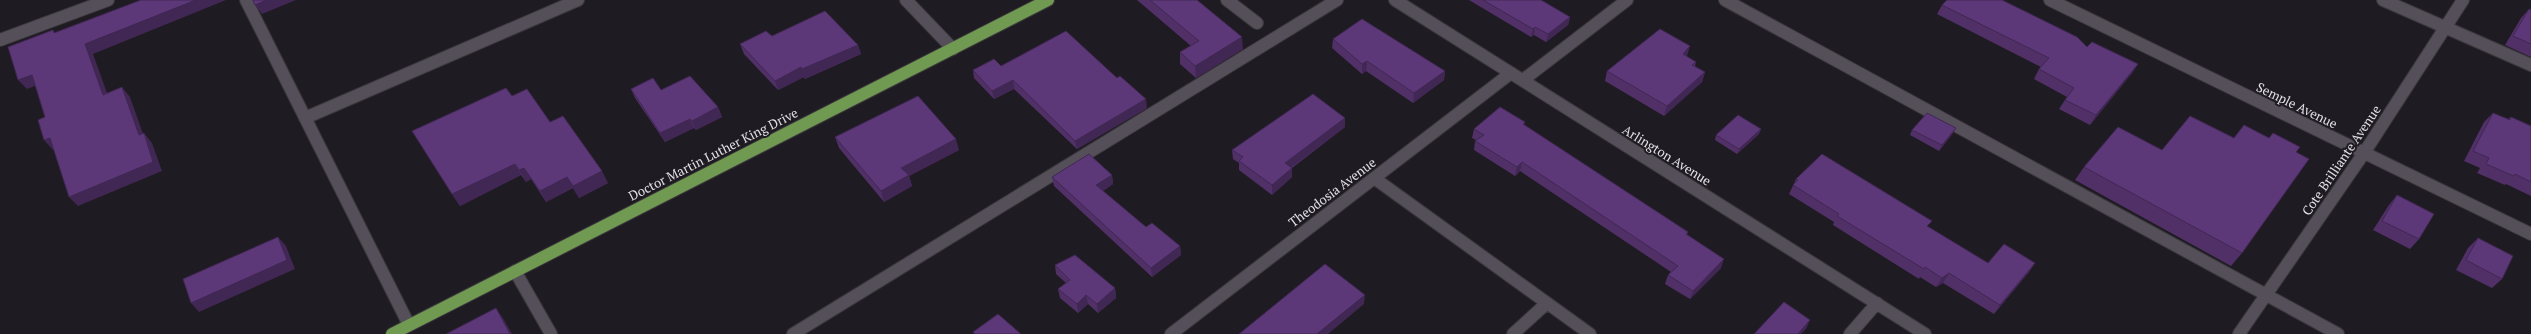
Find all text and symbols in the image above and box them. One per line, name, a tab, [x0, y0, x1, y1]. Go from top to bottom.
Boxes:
street label: Semple Avenue	[2254, 78, 2340, 132]
street label: Cote Brilliante Avenue	[2297, 101, 2385, 219]
street label: Doctor Martin Luther King Drive	[625, 103, 801, 205]
street label: Arlington Avenue	[1619, 120, 1715, 190]
street label: Theodosia Avenue	[1284, 153, 1380, 231]

